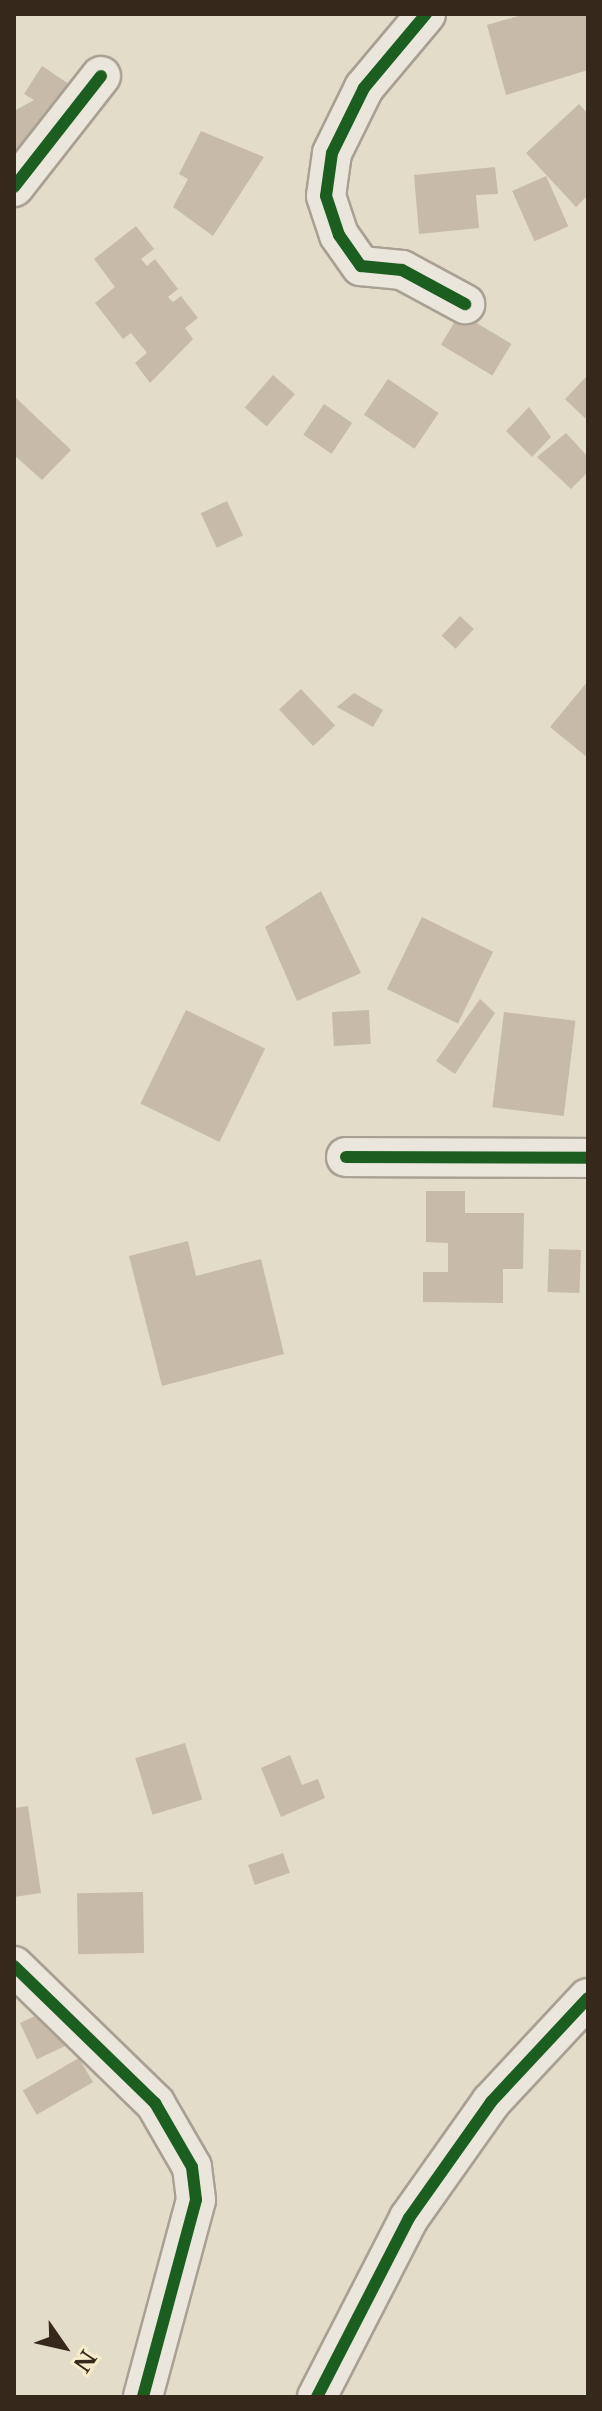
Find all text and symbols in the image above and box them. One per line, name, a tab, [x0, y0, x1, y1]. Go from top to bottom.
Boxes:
north arrow	[24, 2307, 104, 2387]
text: N	[67, 2345, 101, 2377]

